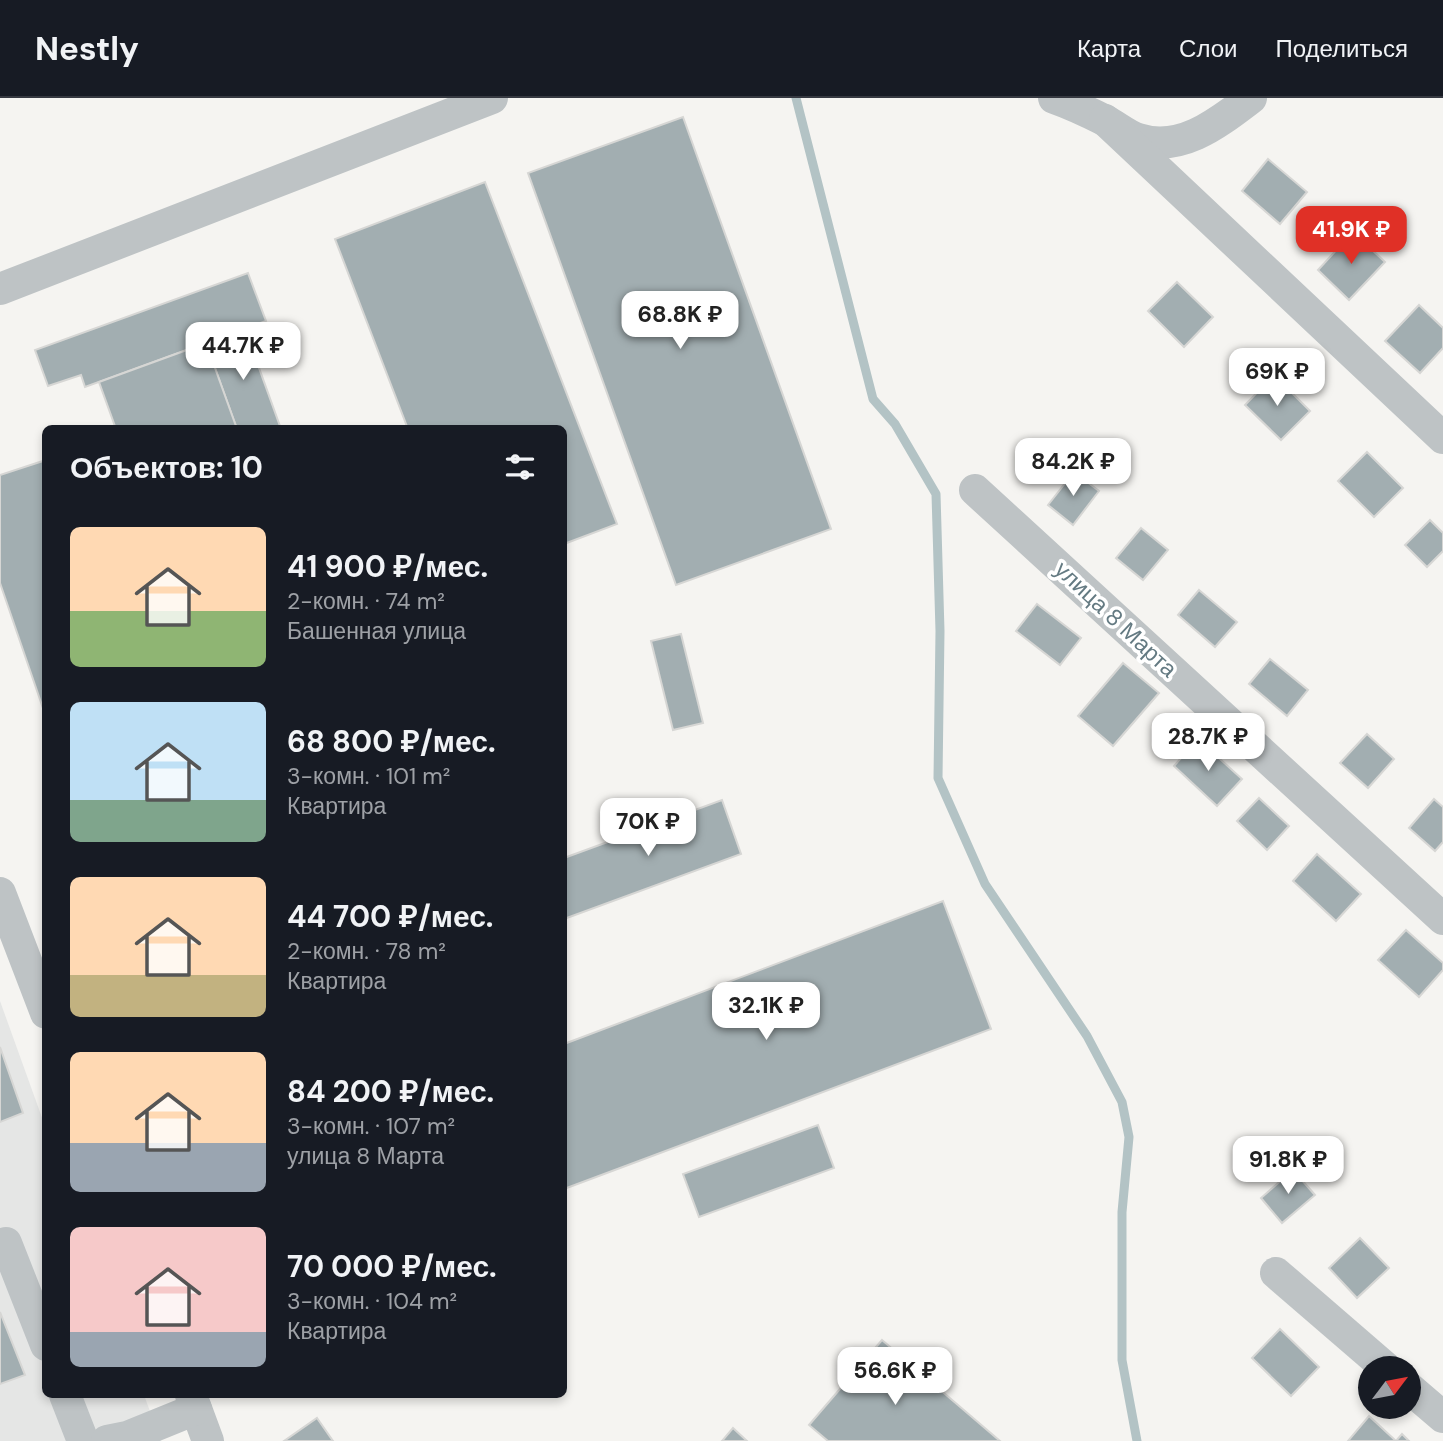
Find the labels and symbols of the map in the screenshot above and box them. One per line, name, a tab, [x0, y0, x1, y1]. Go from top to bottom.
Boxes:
pin: 41.9K ₽	[1286, 206, 1416, 266]
pin: 68.8K ₽	[615, 292, 745, 351]
pin: 44.7K ₽	[178, 322, 308, 382]
pin: 69K ₽	[1228, 348, 1326, 408]
pin: 84.2K ₽	[1008, 438, 1138, 498]
street label: улица 8 Марта	[1048, 554, 1184, 684]
pin: 28.7K ₽	[1143, 714, 1273, 773]
pin: 70K ₽	[599, 798, 697, 858]
pin: 32.1K ₽	[701, 982, 831, 1042]
pin: 91.8K ₽	[1223, 1136, 1353, 1196]
pin: 56.6K ₽	[830, 1348, 960, 1407]
north arrow	[1358, 1356, 1421, 1419]

